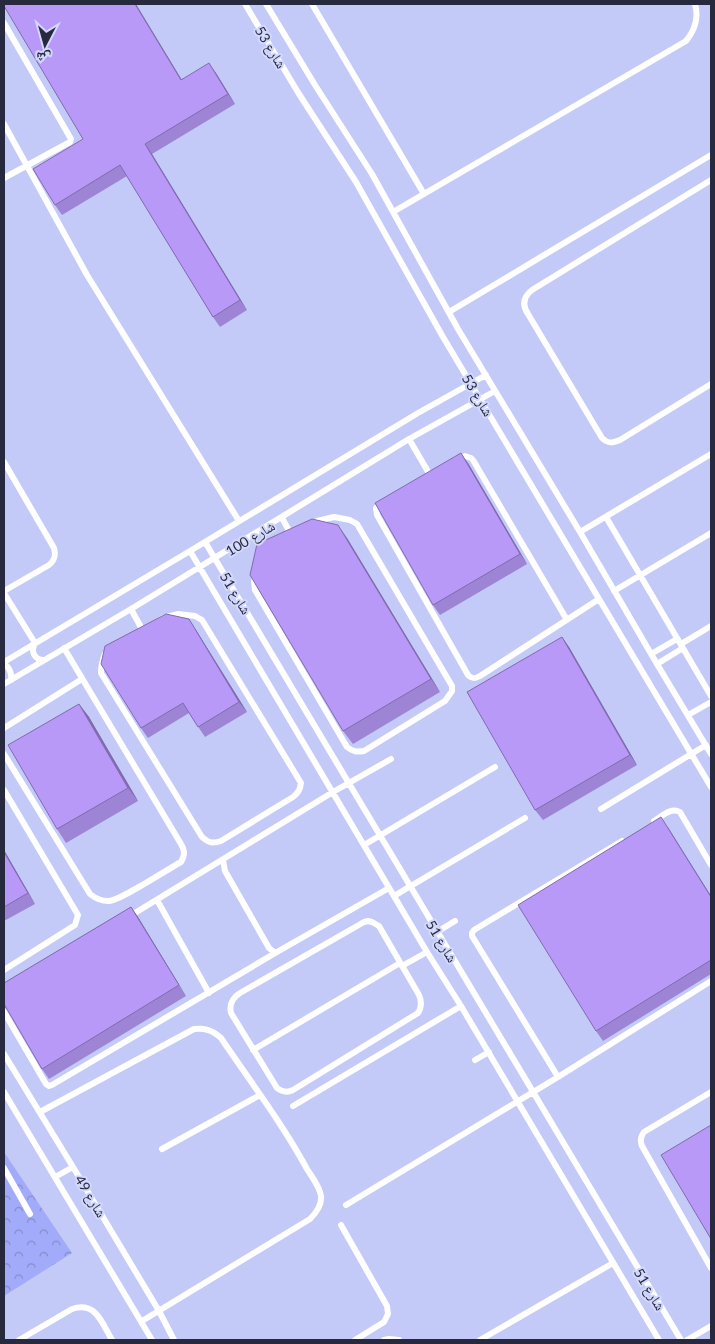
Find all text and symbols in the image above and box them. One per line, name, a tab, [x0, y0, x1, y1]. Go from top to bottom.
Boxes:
north arrow	[20, 20, 70, 70]
street label: شارع 53	[250, 23, 290, 72]
text: ش	[35, 48, 52, 68]
street label: شارع 53	[457, 371, 497, 420]
street label: شارع 100	[222, 517, 279, 561]
street label: شارع 51	[215, 569, 255, 618]
street label: شارع 51	[421, 917, 461, 966]
street label: شارع 49	[70, 1172, 110, 1221]
street label: شارع 51	[629, 1265, 669, 1314]

